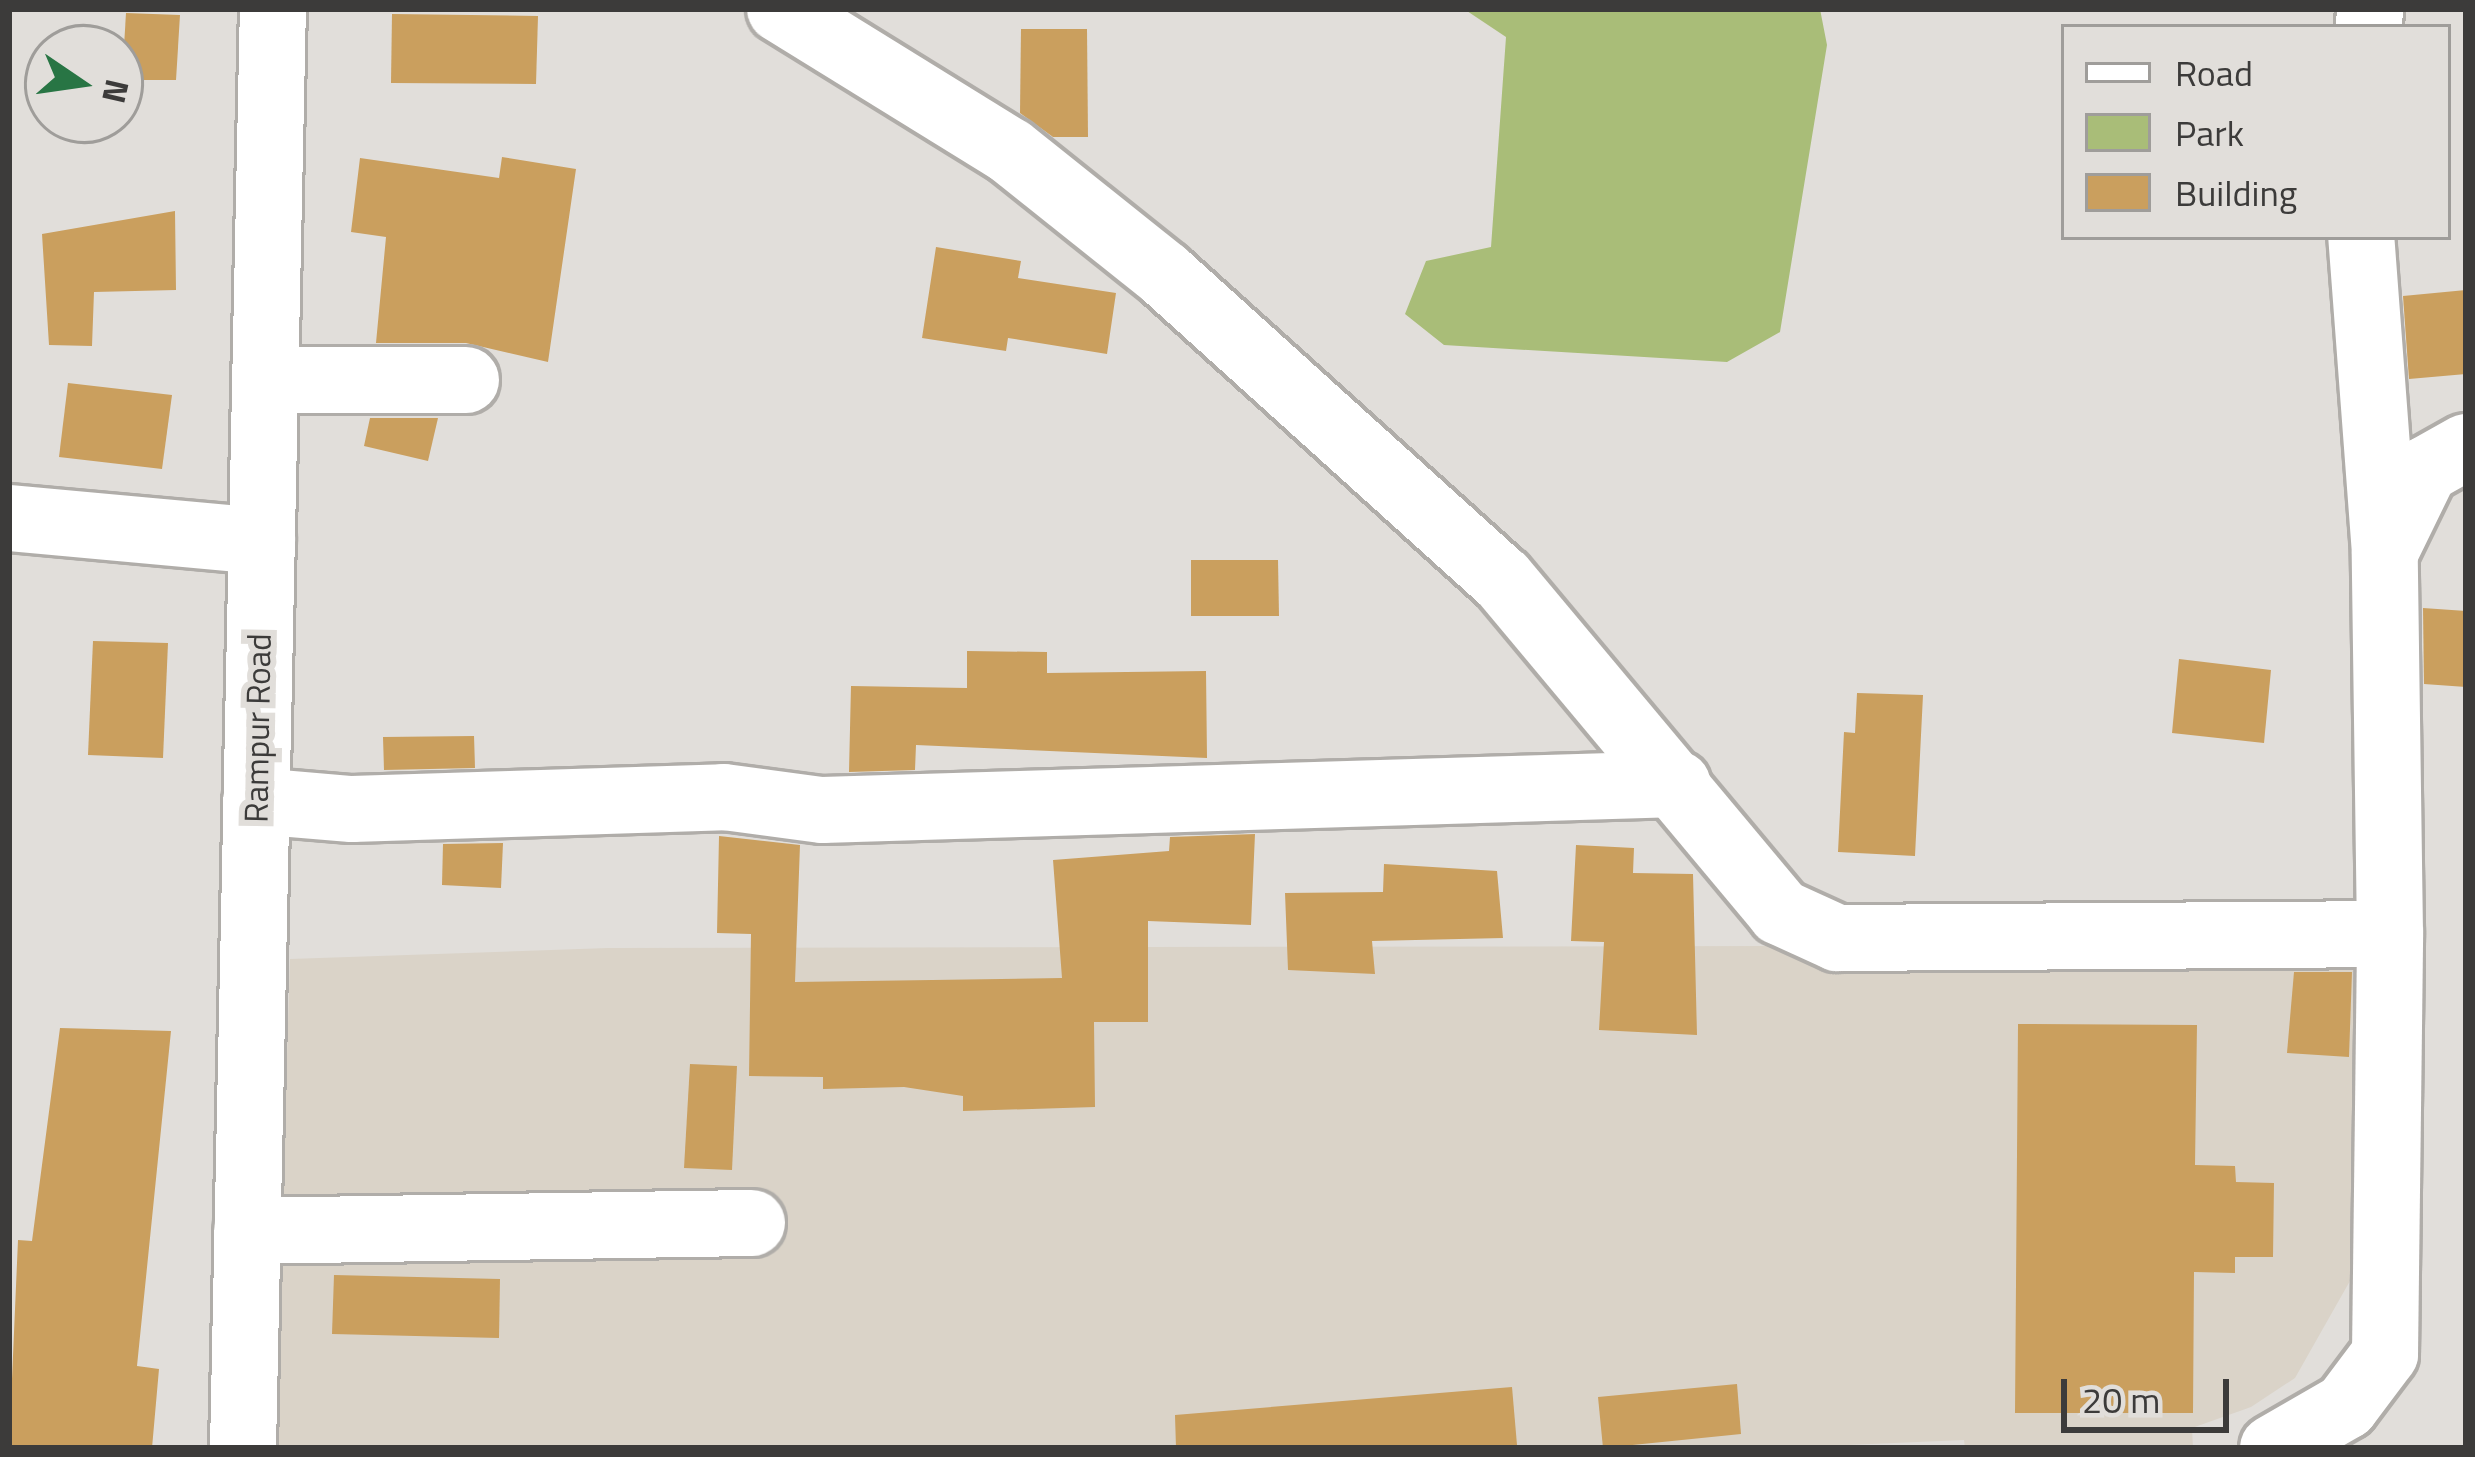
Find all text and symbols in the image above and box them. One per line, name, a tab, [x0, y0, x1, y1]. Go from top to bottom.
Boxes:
north arrow	[24, 24, 144, 144]
legend	[2061, 24, 2451, 240]
text: Road	[2175, 45, 2253, 100]
text: N	[89, 75, 143, 108]
text: Park	[2175, 105, 2244, 160]
text: Building	[2175, 165, 2297, 220]
street label: Rampur Road	[237, 633, 279, 823]
scale bar	[2067, 1355, 2235, 1429]
text: 20 m	[2082, 1372, 2160, 1427]

